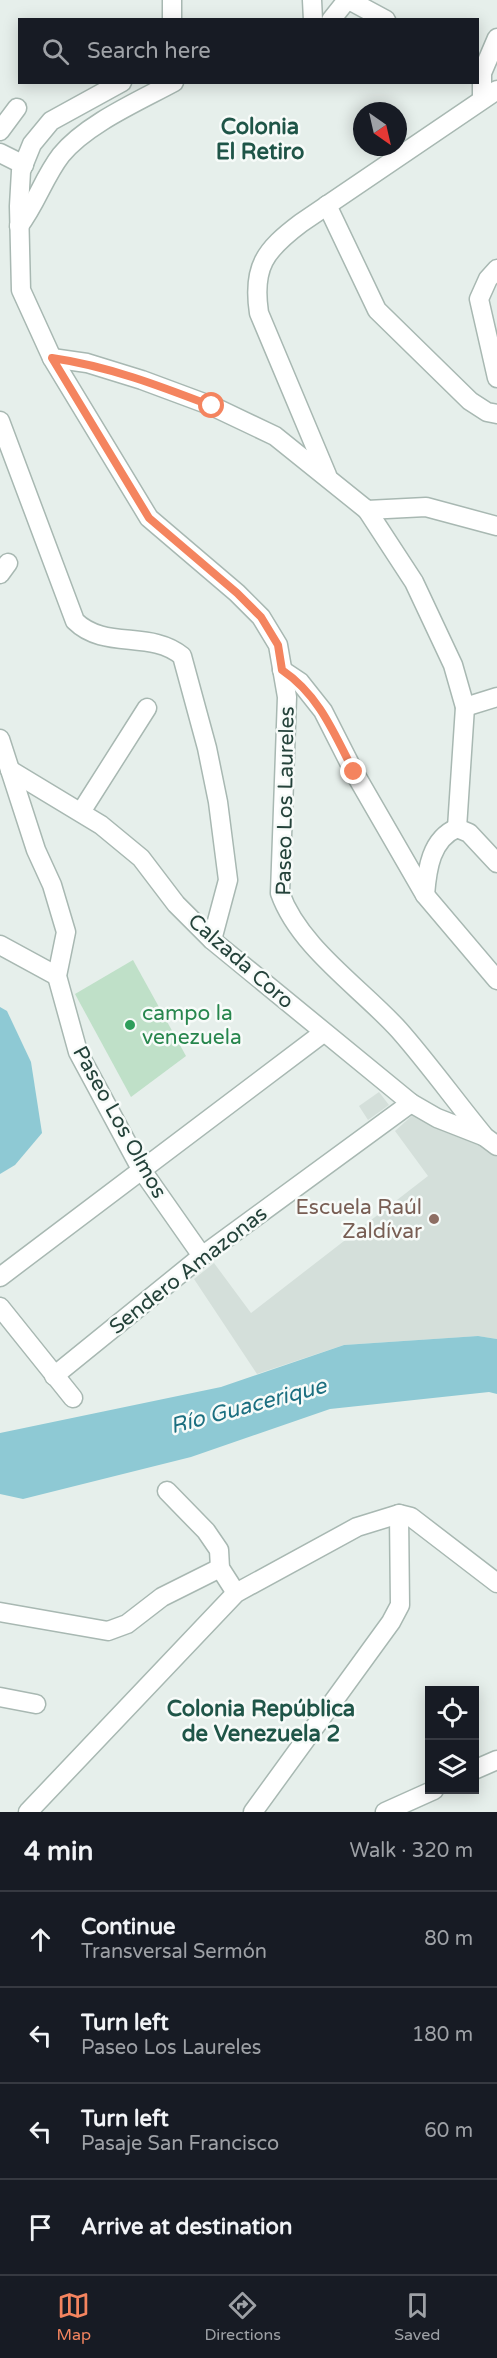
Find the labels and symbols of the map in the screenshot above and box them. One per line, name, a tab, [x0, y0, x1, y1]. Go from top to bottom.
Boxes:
north arrow	[353, 102, 407, 156]
district label: Colonia El Retiro	[216, 114, 304, 165]
route start	[198, 392, 224, 418]
street label: Paseo Los Laureles	[271, 706, 300, 896]
route end	[340, 758, 366, 784]
street label: Calzada Coro	[183, 909, 299, 1014]
place label: campo la venezuela	[142, 1001, 242, 1050]
marker: campo la venezuela	[123, 1018, 137, 1032]
street label: Paseo Los Olmos	[67, 1042, 172, 1203]
place label: Escuela Raúl Zaldívar	[296, 1195, 422, 1244]
street label: Sendero Amazonas	[104, 1201, 272, 1340]
marker: Escuela Raúl Zaldívar	[427, 1212, 441, 1226]
water label: Río Guacerique	[167, 1372, 331, 1439]
district label: Colonia República de Venezuela 2	[167, 1696, 355, 1747]

